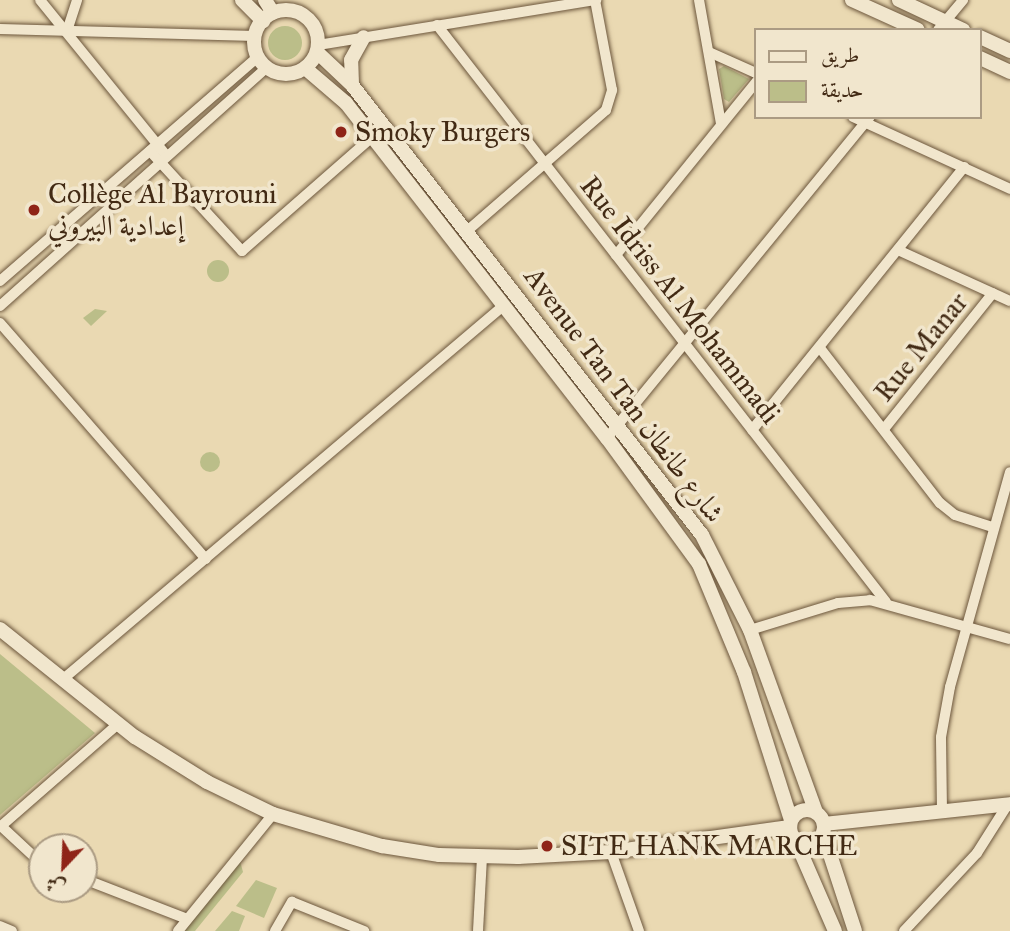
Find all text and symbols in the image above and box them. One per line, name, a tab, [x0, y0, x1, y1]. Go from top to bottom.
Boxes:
legend	[754, 28, 982, 119]
text: طريق	[821, 42, 859, 68]
text: حديقة	[821, 77, 864, 103]
place label: Smoky Burgers	[355, 115, 530, 149]
marker: Smoky Burgers	[333, 124, 349, 140]
street label: Rue Idriss Al Mohammadi	[573, 169, 787, 431]
place label: Collège Al Bayrouni إعدادية البيروني	[48, 177, 277, 243]
marker: Collège Al Bayrouni إعدادية البيروني	[26, 202, 42, 218]
street label: Avenue Tan Tan شارع طانطان	[517, 261, 731, 529]
street label: Rue Manar	[867, 286, 975, 408]
place label: SITE HANK MARCHE	[561, 829, 857, 863]
north arrow	[28, 833, 98, 903]
marker: SITE HANK MARCHE	[539, 838, 555, 854]
text: ش	[42, 872, 69, 900]

